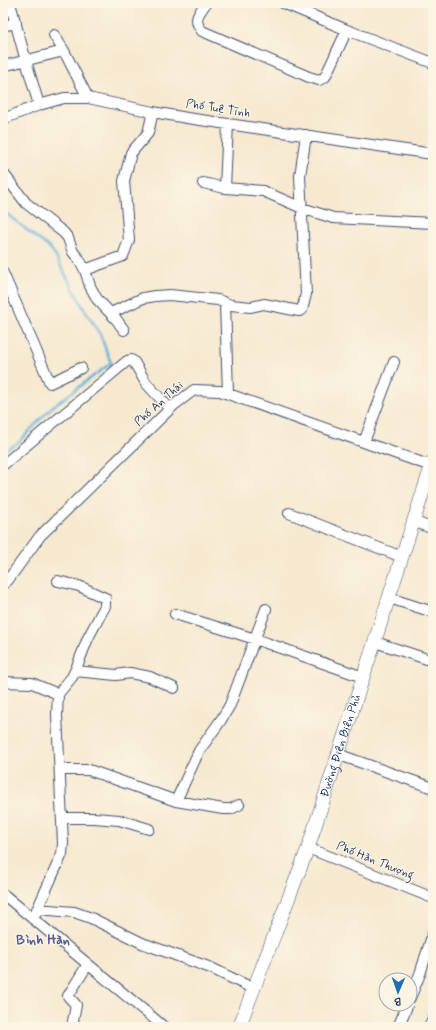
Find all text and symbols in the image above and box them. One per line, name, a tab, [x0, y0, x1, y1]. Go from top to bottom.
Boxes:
street label: Phố Tuệ Tĩnh	[185, 96, 251, 122]
street label: Phố An Thái	[131, 378, 187, 430]
street label: Đường Điện Biên Phủ	[317, 693, 365, 799]
street label: Phố Hàn Thượng	[333, 838, 417, 885]
district label: Bình Hàn	[16, 931, 70, 949]
north arrow	[378, 972, 418, 1012]
text: B	[394, 994, 401, 1008]

